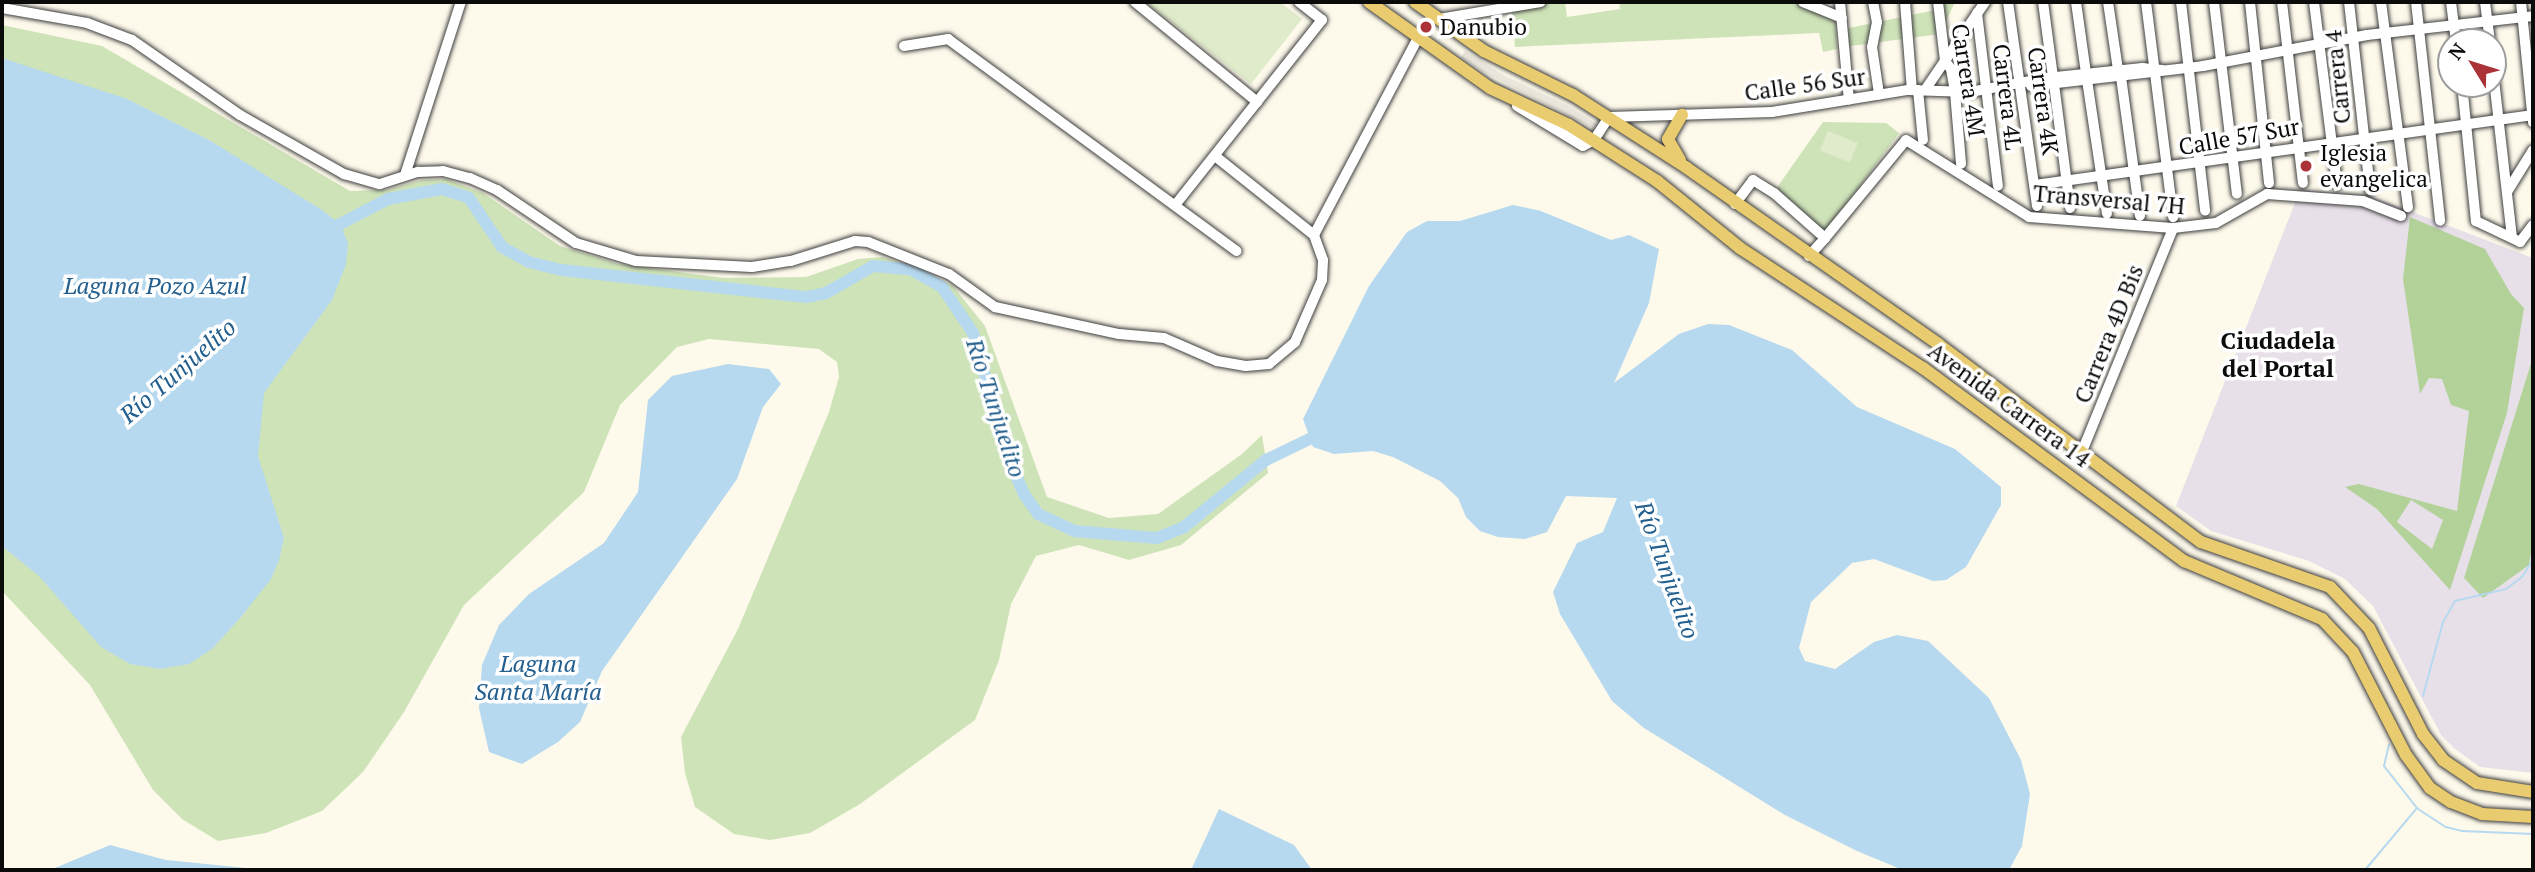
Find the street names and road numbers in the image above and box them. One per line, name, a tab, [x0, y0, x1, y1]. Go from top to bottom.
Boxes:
street label: Carrera 4M	[1945, 22, 1991, 138]
street label: Carrera 4	[2319, 29, 2357, 125]
street label: Carrera 4L	[1987, 42, 2027, 152]
street label: Carrera 4K	[2022, 45, 2064, 157]
street label: Calle 56 Sur	[1743, 63, 1867, 107]
street label: Calle 57 Sur	[2177, 113, 2301, 161]
street label: Transversal 7H	[2032, 180, 2186, 220]
street label: Carrera 4D Bis	[2069, 261, 2149, 407]
street label: Avenida Carrera 14	[1923, 337, 2095, 473]

